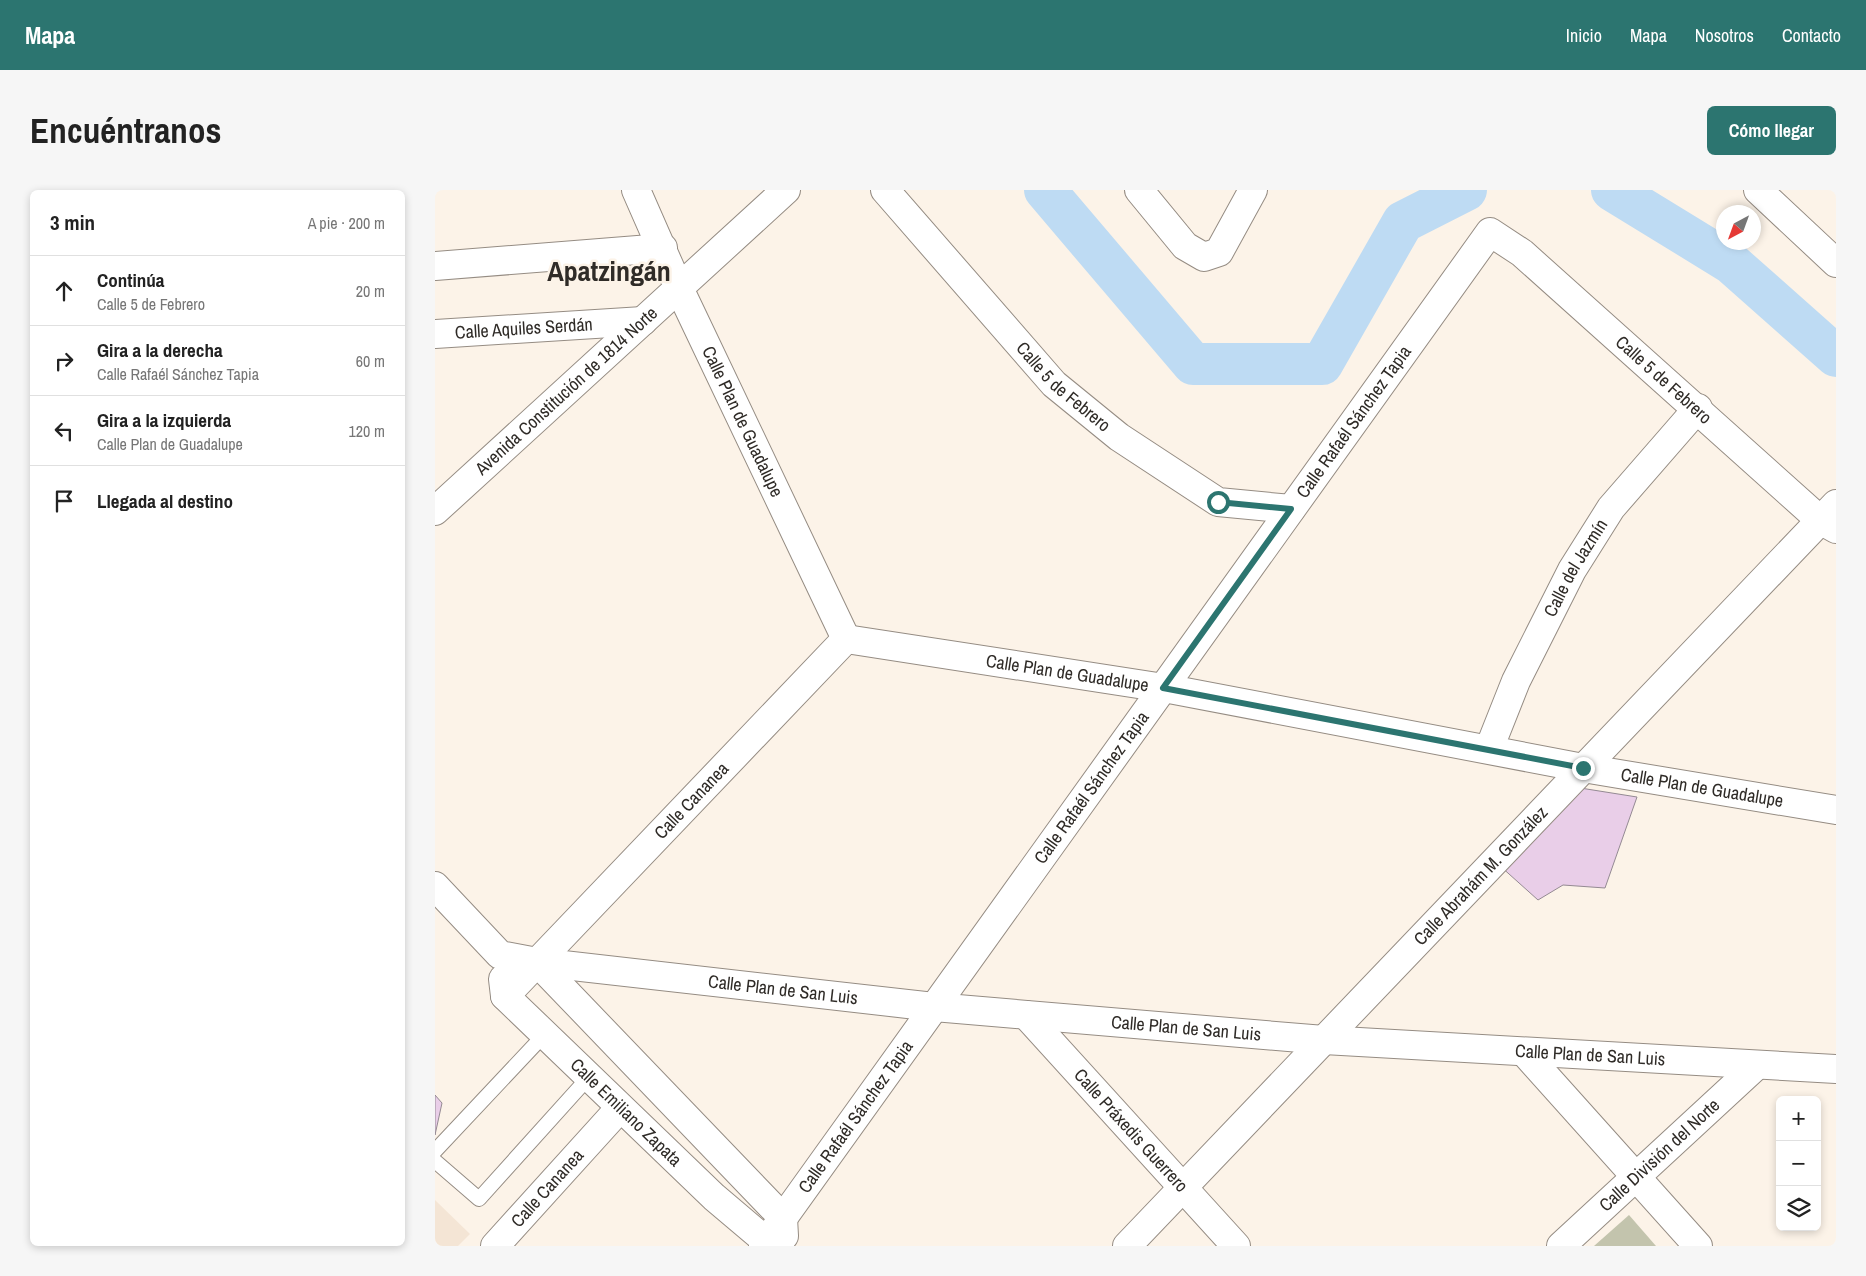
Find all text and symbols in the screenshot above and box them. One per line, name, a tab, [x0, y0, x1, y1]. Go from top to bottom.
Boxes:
text: Mapa	[25, 19, 75, 51]
text: Inicio	[1566, 23, 1602, 48]
text: Mapa	[1630, 23, 1667, 48]
text: Nosotros	[1695, 23, 1754, 48]
text: Contacto	[1782, 23, 1841, 48]
button: Cómo llegar	[1707, 106, 1836, 155]
text: Encuéntranos	[30, 107, 221, 154]
north arrow	[1716, 205, 1761, 250]
text: 3 min	[50, 208, 95, 237]
text: A pie · 200 m	[308, 212, 385, 234]
district label: Apatzingán	[547, 252, 671, 290]
text: Continúa	[97, 267, 165, 293]
icon: ahead	[50, 277, 78, 305]
text: 20 m	[356, 280, 385, 302]
text: Calle 5 de Febrero	[97, 293, 205, 315]
street label: Avenida Constitución de 1814 Norte	[469, 301, 663, 481]
street label: Calle Aquiles Serdán	[454, 311, 593, 345]
street label: Calle 5 de Febrero	[1610, 330, 1718, 429]
street label: Calle 5 de Febrero	[1011, 336, 1116, 437]
text: Gira a la derecha	[97, 337, 223, 363]
street label: Calle Rafaél Sánchez Tapia	[1290, 340, 1417, 503]
street label: Calle Plan de Guadalupe	[696, 342, 790, 501]
icon: right	[50, 347, 78, 375]
text: 60 m	[356, 350, 385, 372]
text: Calle Rafaél Sánchez Tapia	[97, 363, 259, 385]
text: Gira a la izquierda	[97, 407, 231, 433]
icon: left	[50, 417, 78, 445]
text: 120 m	[349, 420, 385, 442]
text: Calle Plan de Guadalupe	[97, 433, 243, 455]
icon: arrive	[50, 487, 78, 515]
text: Llegada al destino	[97, 488, 233, 514]
route start	[1207, 491, 1230, 514]
street label: Calle del Jazmín	[1537, 514, 1613, 621]
street label: Calle Plan de Guadalupe	[984, 648, 1151, 697]
street label: Calle Rafaél Sánchez Tapia	[1028, 706, 1155, 869]
street label: Calle Cananea	[648, 756, 734, 844]
route end	[1572, 757, 1595, 780]
street label: Calle Plan de Guadalupe	[1619, 761, 1785, 813]
street label: Calle Abrahám M. González	[1408, 800, 1553, 951]
street label: Calle Plan de San Luis	[707, 968, 859, 1010]
street label: Calle Plan de San Luis	[1110, 1009, 1262, 1047]
street label: Calle Rafaél Sánchez Tapia	[792, 1035, 919, 1198]
street label: Calle Plan de San Luis	[1514, 1038, 1666, 1071]
street label: Calle Emiliano Zapata	[565, 1052, 688, 1172]
street label: Calle Práxedis Guerrero	[1068, 1063, 1194, 1197]
street label: Calle División del Norte	[1593, 1093, 1725, 1217]
map controls	[1776, 1096, 1821, 1231]
button: +	[1776, 1096, 1821, 1141]
button: −	[1776, 1141, 1821, 1186]
street label: Calle Cananea	[505, 1143, 589, 1232]
button: layers	[1776, 1186, 1821, 1231]

